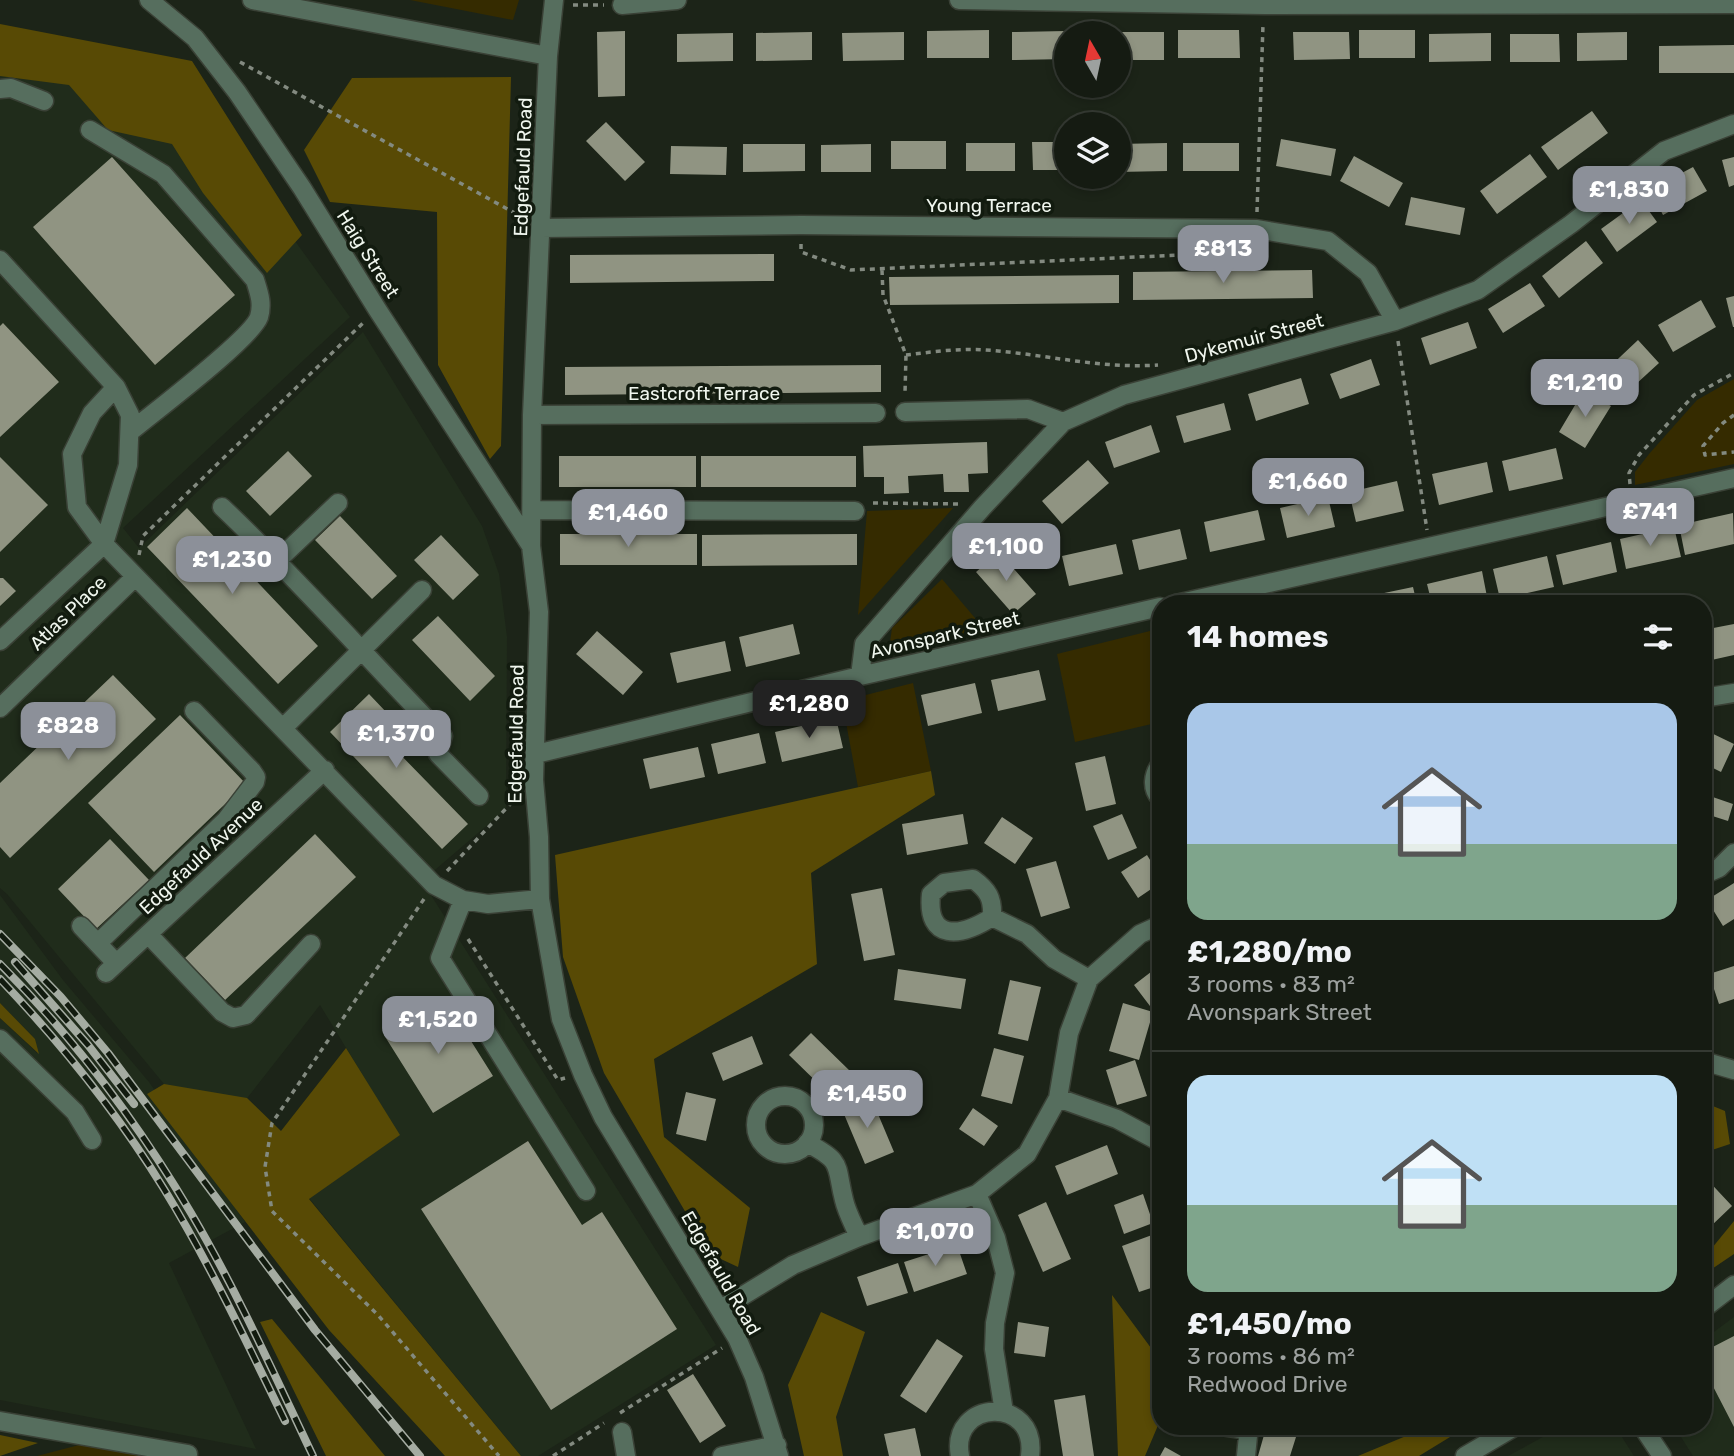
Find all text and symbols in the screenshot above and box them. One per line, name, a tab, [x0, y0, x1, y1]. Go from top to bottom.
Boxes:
north arrow	[1054, 21, 1130, 98]
map controls	[1054, 21, 1131, 189]
street label: Edgefauld Road	[509, 97, 537, 237]
button: layers	[1054, 112, 1131, 189]
pin: £1,830	[1572, 166, 1686, 226]
text: £1,830	[1589, 175, 1669, 203]
street label: Young Terrace	[926, 194, 1052, 217]
street label: Haig Street	[332, 206, 404, 303]
pin: £813	[1182, 226, 1264, 285]
text: £813	[1194, 234, 1252, 262]
street label: Dykemuir Street	[1182, 308, 1327, 368]
pin: £1,210	[1528, 360, 1642, 419]
text: £1,210	[1547, 368, 1623, 396]
street label: Eastcroft Terrace	[628, 382, 780, 405]
pin: £1,660	[1251, 458, 1365, 518]
text: £1,660	[1268, 467, 1348, 495]
pin: £741	[1609, 489, 1691, 548]
pin: £1,460	[571, 490, 685, 549]
text: £741	[1622, 497, 1678, 525]
text: £1,460	[588, 498, 668, 526]
pin: £1,100	[949, 524, 1063, 583]
text: £1,100	[968, 532, 1044, 560]
pin: £1,230	[175, 536, 289, 596]
text: £1,230	[192, 545, 272, 573]
street label: Atlas Place	[25, 571, 111, 655]
street label: Avonspark Street	[868, 606, 1023, 663]
icon: filters	[1639, 618, 1677, 656]
text: 14 homes	[1187, 619, 1329, 655]
street label: Edgefauld Road	[503, 664, 529, 804]
pin: £1,280	[752, 680, 866, 740]
text: £1,280	[769, 689, 849, 717]
pin: £828	[27, 702, 109, 762]
pin: £1,370	[339, 710, 453, 770]
text: £828	[37, 711, 99, 739]
text: £1,370	[357, 719, 435, 747]
icon: home	[1369, 749, 1495, 875]
street label: Edgefauld Avenue	[135, 793, 267, 919]
text: £1,280/mo	[1187, 934, 1352, 970]
text: 3 rooms · 83 m²	[1187, 970, 1355, 998]
pin: £1,520	[381, 996, 495, 1056]
text: Avonspark Street	[1187, 998, 1372, 1026]
text: £1,520	[398, 1005, 478, 1033]
pin: £1,450	[810, 1070, 924, 1130]
text: £1,450	[827, 1079, 907, 1107]
icon: home	[1369, 1121, 1495, 1247]
street label: Edgefauld Road	[676, 1207, 766, 1339]
pin: £1,070	[878, 1208, 992, 1268]
text: £1,070	[896, 1217, 974, 1245]
text: £1,450/mo	[1187, 1306, 1352, 1342]
text: 3 rooms · 86 m²	[1187, 1342, 1355, 1370]
text: Redwood Drive	[1187, 1370, 1348, 1398]

